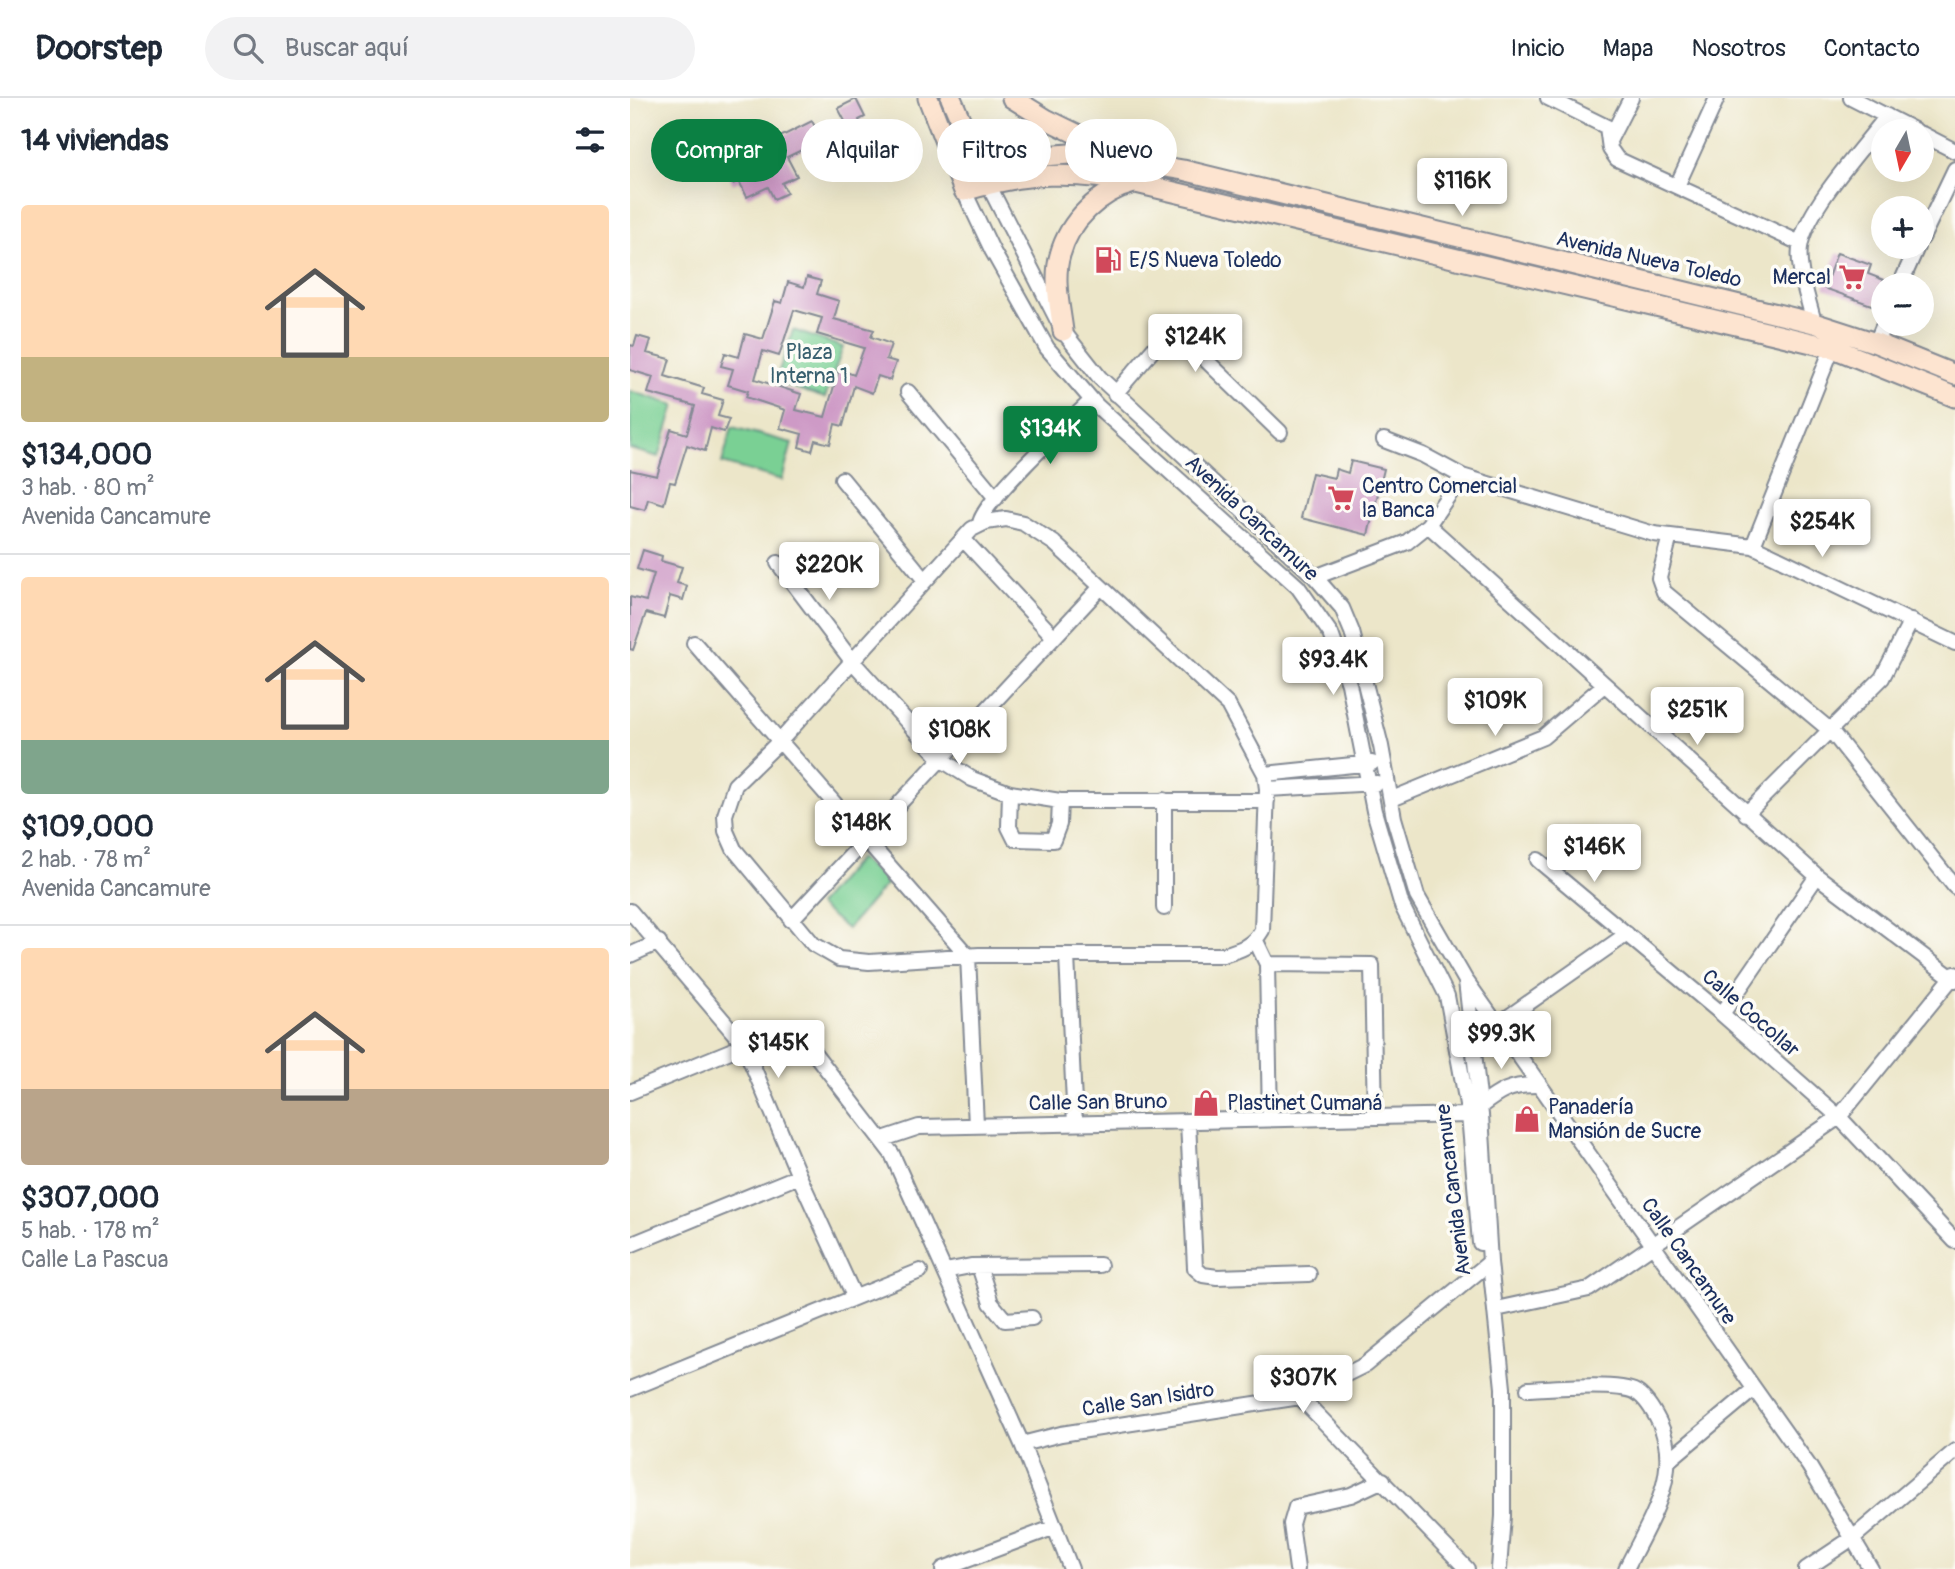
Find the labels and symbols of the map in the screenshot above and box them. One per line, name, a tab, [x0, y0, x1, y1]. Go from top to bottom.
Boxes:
north arrow	[1871, 119, 1934, 182]
pin: $116K	[1413, 158, 1511, 218]
street label: Avenida Nueva Toledo	[1554, 225, 1744, 294]
fuel station icon: E/S Nueva Toledo	[1093, 245, 1123, 275]
place label: E/S Nueva Toledo	[1129, 247, 1282, 274]
supermarket icon: Mercal	[1837, 262, 1867, 292]
place label: Mercal	[1773, 264, 1831, 291]
pin: $124K	[1146, 314, 1244, 374]
park label: Plaza Interna 1	[770, 339, 848, 390]
pin: $134K	[1001, 406, 1099, 466]
street label: Avenida Cancamure	[1179, 449, 1325, 588]
place label: Centro Comercial la Banca	[1362, 473, 1517, 524]
supermarket icon: Centro Comercial la Banca	[1326, 483, 1356, 513]
pin: $254K	[1773, 500, 1871, 559]
pin: $220K	[780, 542, 878, 602]
pin: $93.4K	[1276, 638, 1390, 697]
pin: $109K	[1446, 678, 1544, 738]
pin: $251K	[1648, 688, 1746, 747]
pin: $108K	[910, 708, 1008, 767]
pin: $148K	[812, 800, 910, 860]
pin: $146K	[1545, 824, 1643, 884]
street label: Calle Cocollar	[1696, 963, 1806, 1064]
pin: $99.3K	[1444, 1012, 1558, 1071]
pin: $145K	[729, 1020, 827, 1080]
street label: Calle San Bruno	[1028, 1088, 1168, 1117]
shop icon: Plastinet Cumaná	[1191, 1088, 1221, 1118]
place label: Plastinet Cumaná	[1227, 1090, 1382, 1117]
place label: Panadería Mansión de Sucre	[1548, 1094, 1702, 1145]
street label: Avenida Cancamure	[1429, 1102, 1477, 1277]
shop icon: Panadería Mansión de Sucre	[1512, 1104, 1542, 1134]
street label: Calle Cancamure	[1635, 1193, 1743, 1330]
pin: $307K	[1254, 1356, 1352, 1415]
street label: Calle San Isidro	[1080, 1376, 1216, 1423]

